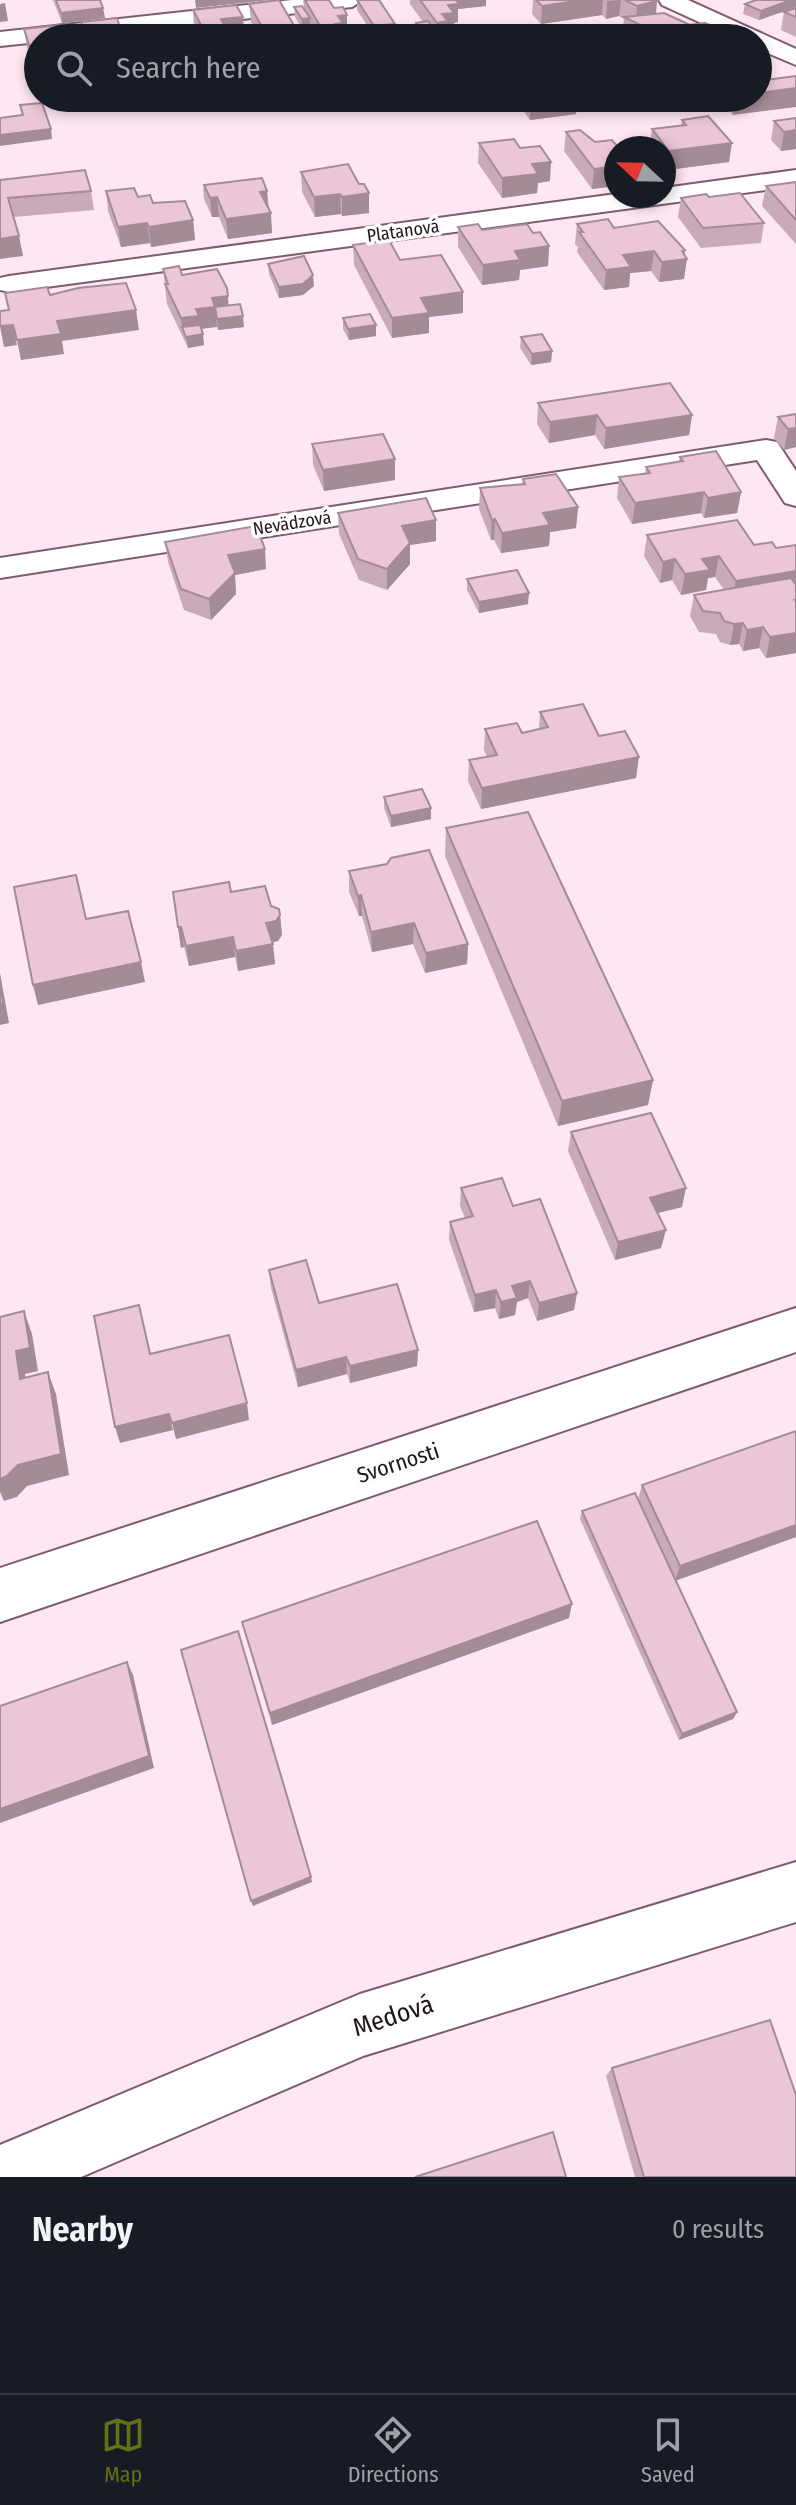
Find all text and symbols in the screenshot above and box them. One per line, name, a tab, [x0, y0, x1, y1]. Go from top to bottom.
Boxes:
search box	[24, 24, 772, 112]
icon: search	[52, 46, 96, 90]
text: Search here	[116, 50, 261, 86]
north arrow	[604, 136, 676, 208]
street label: Platanová	[365, 215, 441, 247]
street label: Nevädzová	[251, 506, 333, 540]
street label: Svornosti	[353, 1437, 443, 1489]
street label: Medová	[349, 1988, 437, 2044]
text: Nearby	[32, 2209, 133, 2250]
text: 0 results	[672, 2214, 764, 2245]
tab: Map	[101, 2413, 145, 2488]
tab: Directions	[348, 2413, 439, 2488]
tab: Saved	[641, 2413, 695, 2488]

